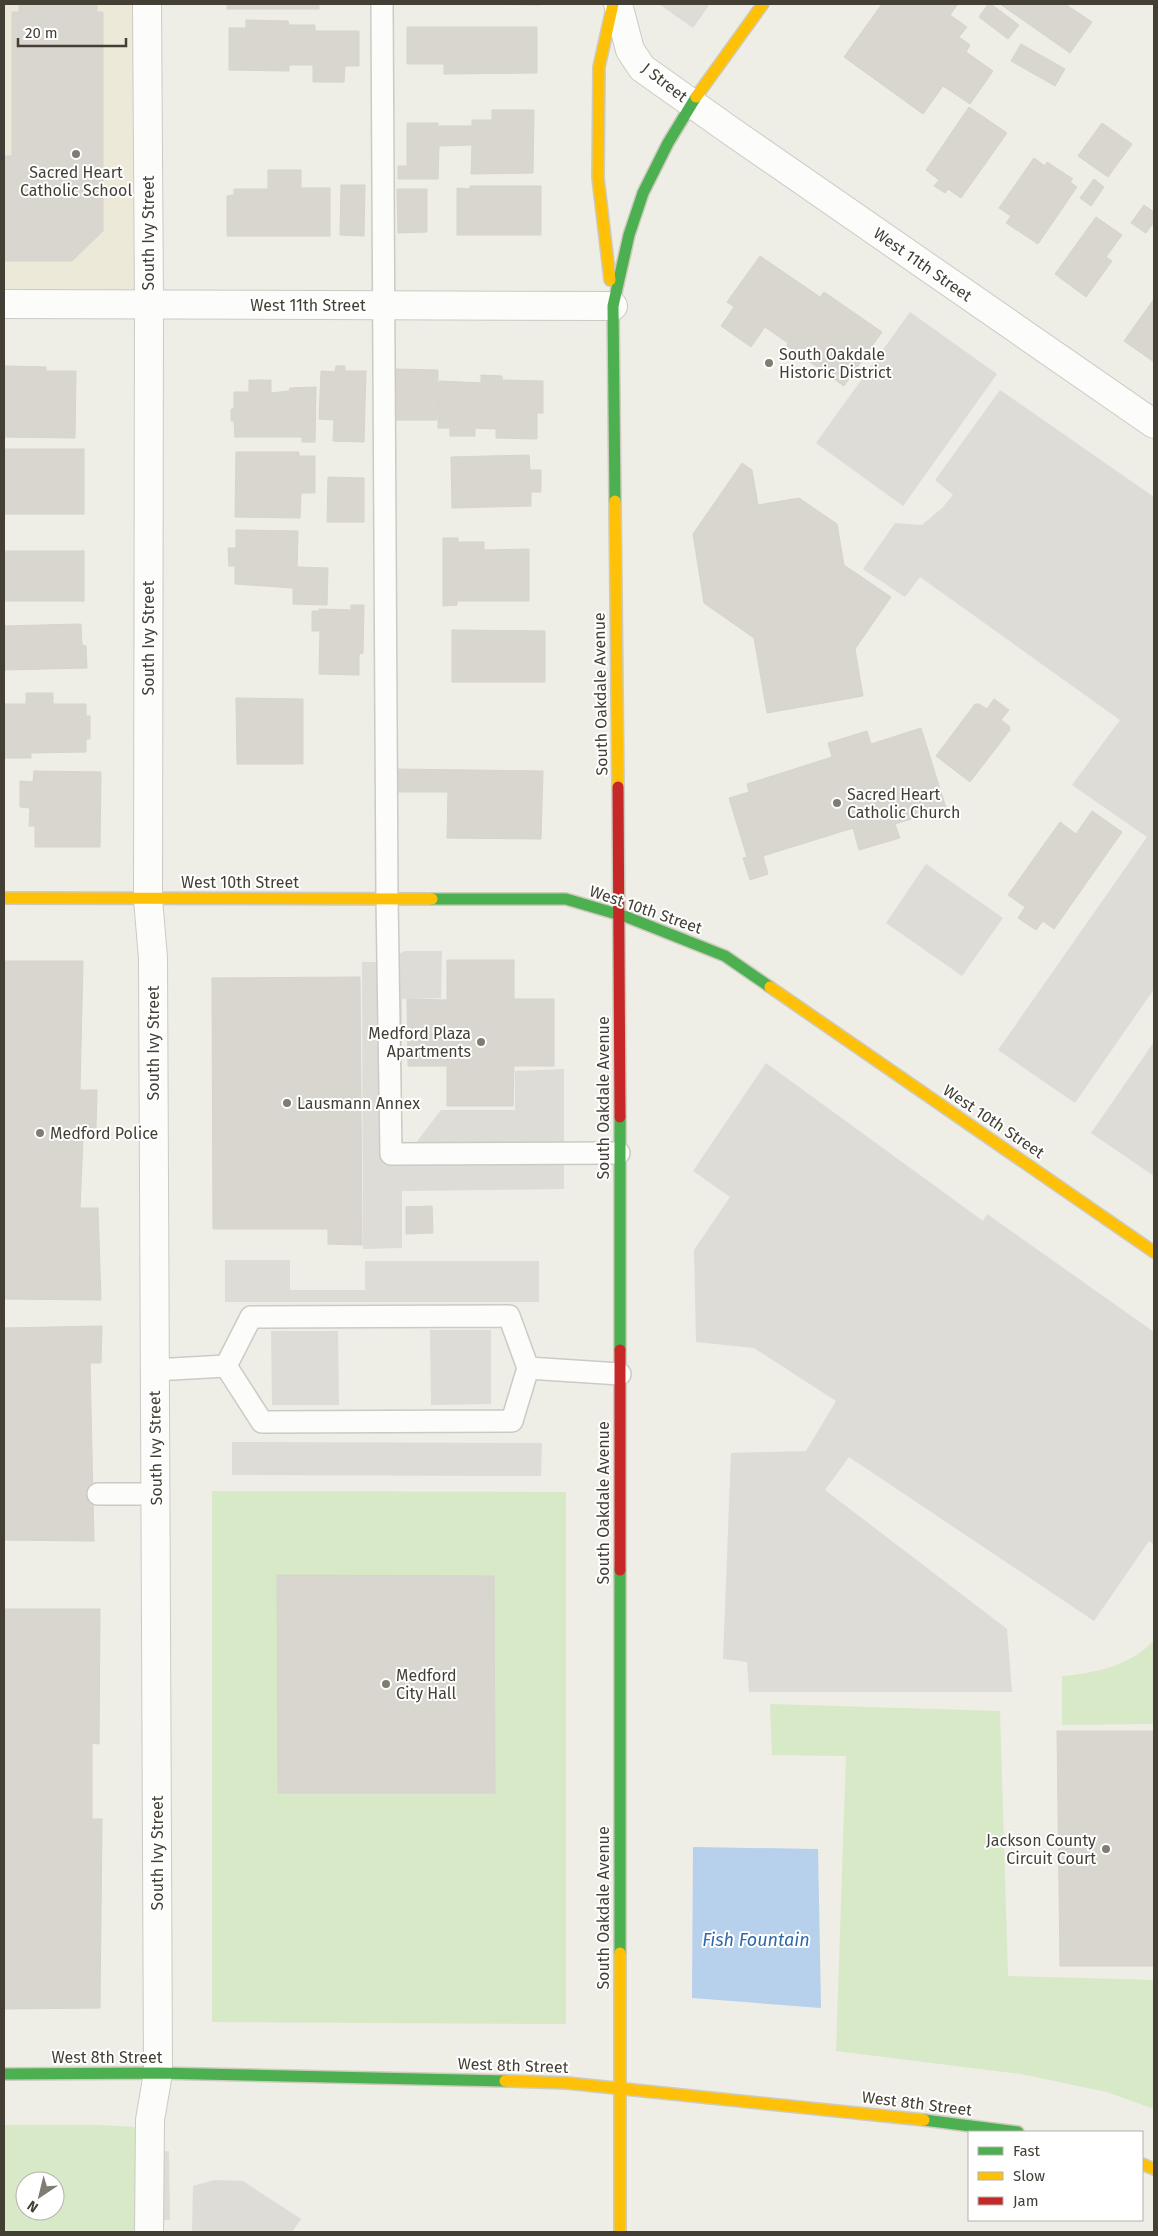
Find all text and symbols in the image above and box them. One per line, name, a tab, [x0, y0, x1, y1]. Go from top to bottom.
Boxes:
scale bar	[18, 15, 125, 47]
text: 20 m	[25, 24, 58, 42]
street label: J Street	[638, 59, 691, 106]
marker: Sacred Heart Catholic School	[70, 148, 82, 160]
place label: Sacred Heart Catholic School	[20, 163, 132, 200]
street label: South Ivy Street	[139, 175, 158, 290]
street label: West 11th Street	[870, 223, 976, 305]
street label: West 11th Street	[250, 296, 366, 315]
place label: South Oakdale Historic District	[779, 345, 892, 382]
marker: South Oakdale Historic District	[763, 357, 775, 369]
street label: South Ivy Street	[139, 580, 158, 695]
street label: South Oakdale Avenue	[590, 612, 611, 776]
place label: Sacred Heart Catholic Church	[847, 785, 960, 822]
marker: Sacred Heart Catholic Church	[831, 797, 843, 809]
street label: West 10th Street	[181, 873, 299, 892]
street label: West 10th Street	[587, 881, 705, 938]
street label: South Ivy Street	[144, 985, 163, 1100]
street label: South Oakdale Avenue	[594, 1016, 613, 1180]
place label: Medford Plaza Apartments	[368, 1024, 471, 1061]
marker: Medford Plaza Apartments	[475, 1036, 487, 1048]
street label: West 10th Street	[940, 1081, 1048, 1162]
place label: Lausmann Annex	[297, 1094, 420, 1113]
marker: Lausmann Annex	[281, 1097, 293, 1109]
place label: Medford Police	[50, 1124, 158, 1143]
marker: Medford Police	[34, 1127, 46, 1139]
street label: South Ivy Street	[145, 1390, 166, 1506]
street label: South Oakdale Avenue	[594, 1421, 613, 1585]
place label: Medford City Hall	[396, 1666, 457, 1703]
marker: Medford City Hall	[380, 1678, 392, 1690]
street label: South Ivy Street	[148, 1795, 167, 1910]
street label: South Oakdale Avenue	[594, 1826, 613, 1990]
place label: Jackson County Circuit Court	[986, 1831, 1096, 1868]
marker: Jackson County Circuit Court	[1100, 1843, 1112, 1855]
water label: Fish Fountain	[702, 1929, 810, 1951]
street label: West 8th Street	[52, 2048, 163, 2067]
street label: West 8th Street	[457, 2054, 569, 2077]
street label: West 8th Street	[861, 2087, 973, 2120]
legend	[968, 2131, 1143, 2221]
text: Fast	[1013, 2142, 1040, 2160]
text: Slow	[1013, 2167, 1045, 2185]
north arrow	[15, 2171, 65, 2221]
text: Jam	[1013, 2192, 1039, 2210]
text: N	[24, 2197, 42, 2216]

